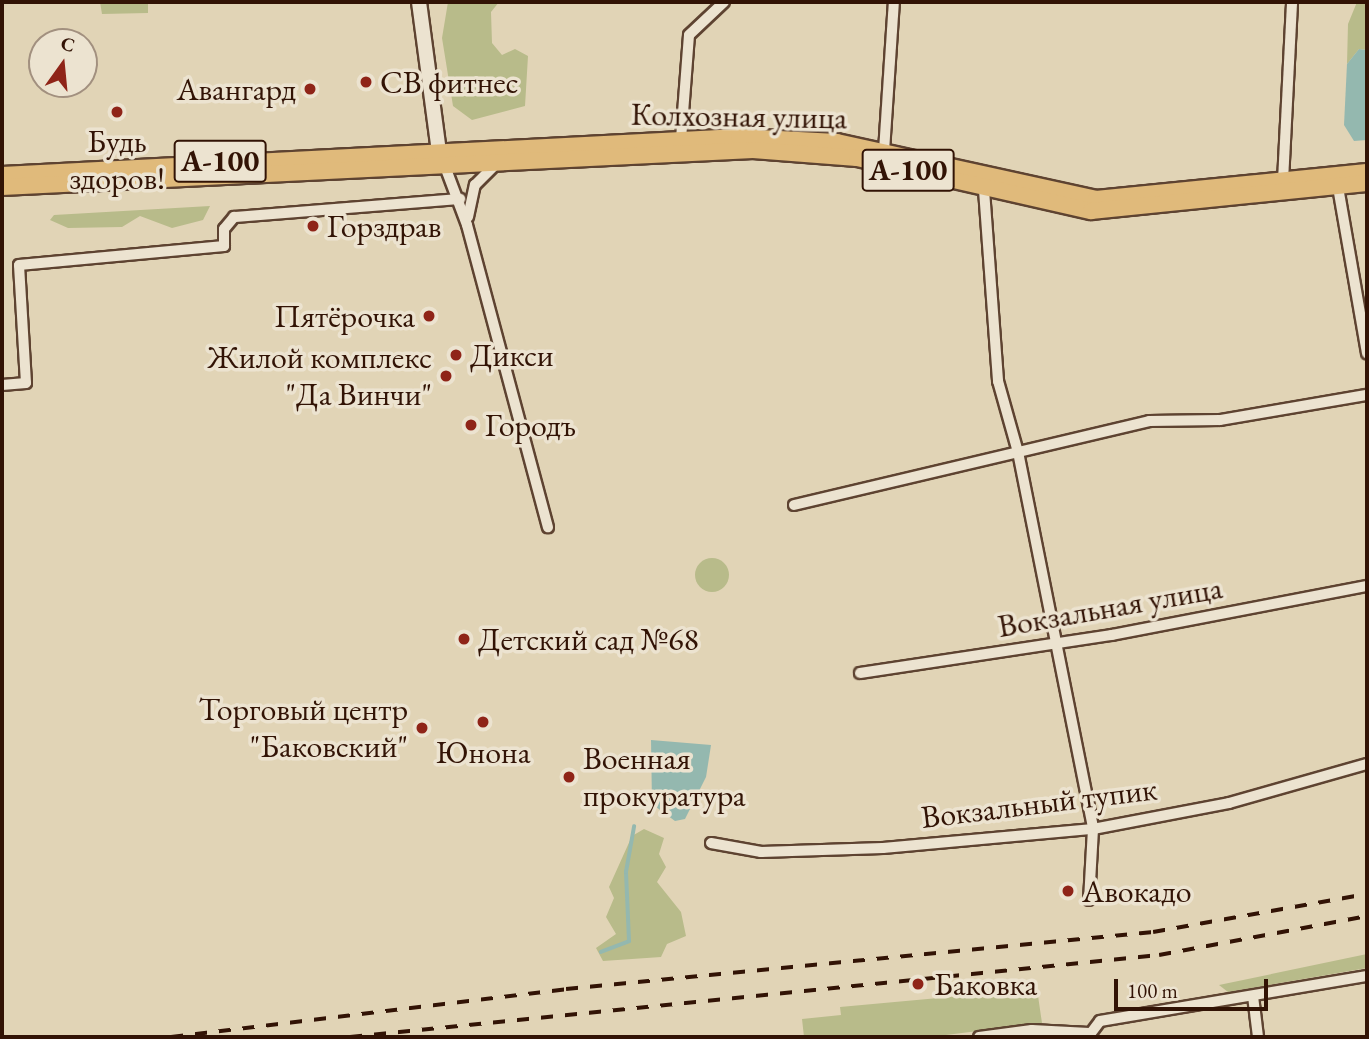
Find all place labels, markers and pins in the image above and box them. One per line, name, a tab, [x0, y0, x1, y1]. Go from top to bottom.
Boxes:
place label: СВ фитнес	[380, 63, 518, 101]
place label: Авангард	[176, 70, 296, 108]
marker: СВ фитнес	[358, 74, 374, 90]
marker: Авангард	[302, 81, 318, 97]
marker: Будь здоров!	[109, 104, 125, 120]
place label: Будь здоров!	[69, 123, 165, 198]
place label: Горздрав	[327, 207, 441, 245]
marker: Горздрав	[305, 218, 321, 234]
place label: Пятёрочка	[274, 297, 415, 335]
marker: Пятёрочка	[421, 308, 437, 324]
place label: Дикси	[470, 336, 554, 374]
place label: Жилой комплекс "Да Винчи"	[207, 339, 432, 414]
marker: Дикси	[448, 347, 464, 363]
marker: Жилой комплекс "Да Винчи"	[438, 368, 454, 384]
place label: Городъ	[485, 406, 576, 444]
marker: Городъ	[463, 417, 479, 433]
place label: Детский сад №68	[478, 620, 699, 658]
marker: Детский сад №68	[456, 631, 472, 647]
place label: Торговый центр "Баковский"	[199, 691, 408, 766]
marker: Юнона	[475, 714, 491, 730]
marker: Торговый центр "Баковский"	[414, 720, 430, 736]
place label: Юнона	[436, 733, 530, 771]
place label: Военная прокуратура	[583, 740, 745, 815]
marker: Военная прокуратура	[561, 769, 577, 785]
place label: Авокадо	[1082, 872, 1192, 910]
marker: Авокадо	[1060, 883, 1076, 899]
place label: Баковка	[934, 965, 1037, 1003]
marker: Баковка	[908, 974, 928, 994]

